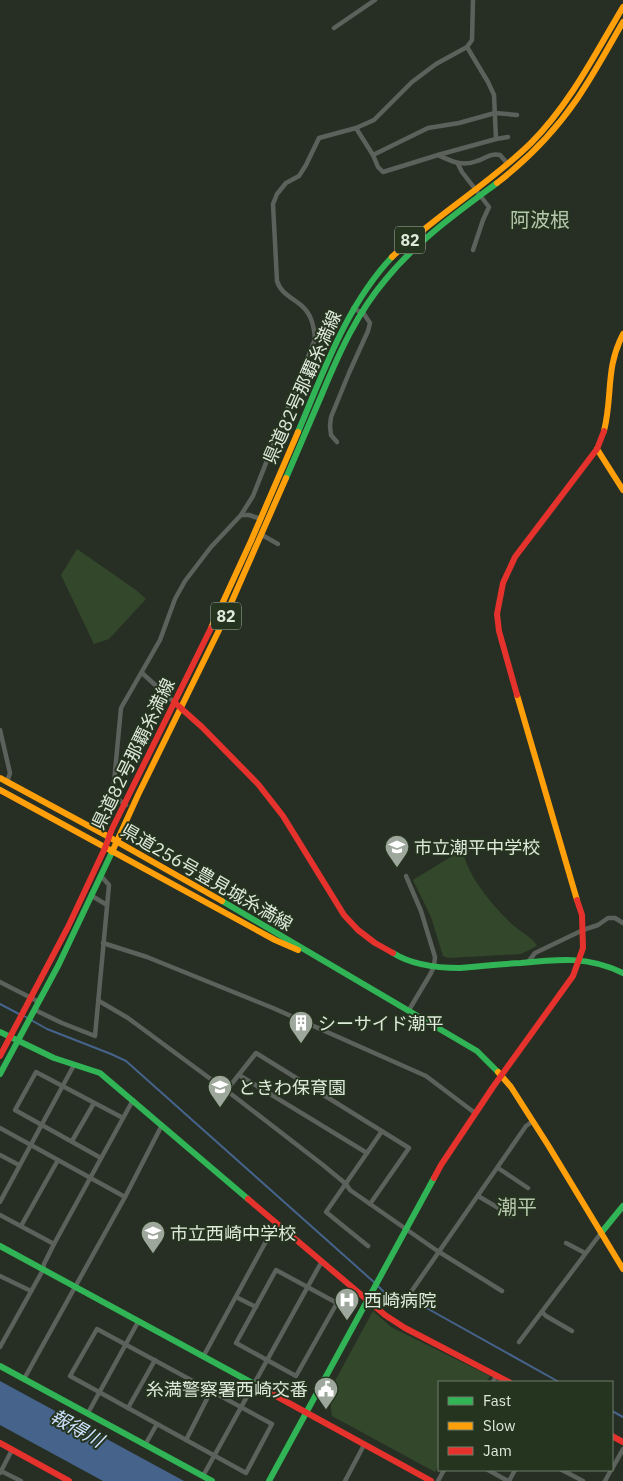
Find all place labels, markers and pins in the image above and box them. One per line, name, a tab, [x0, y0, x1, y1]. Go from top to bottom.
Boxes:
school or university icon: 市立潮平中学校	[384, 834, 410, 868]
place label: 市立潮平中学校	[414, 836, 540, 859]
building icon: シーサイド潮平	[288, 1010, 314, 1044]
place label: シーサイド潮平	[318, 1012, 444, 1035]
school or university icon: ときわ保育園	[207, 1074, 233, 1108]
place label: ときわ保育園	[238, 1076, 346, 1099]
school or university icon: 市立西崎中学校	[140, 1220, 166, 1254]
place label: 市立西崎中学校	[170, 1222, 296, 1245]
hospital icon: 西崎病院	[334, 1287, 360, 1321]
place label: 西崎病院	[364, 1289, 436, 1312]
public building icon: 糸満警察署西崎交番	[313, 1376, 339, 1410]
place label: 糸満警察署西崎交番	[146, 1378, 308, 1401]

